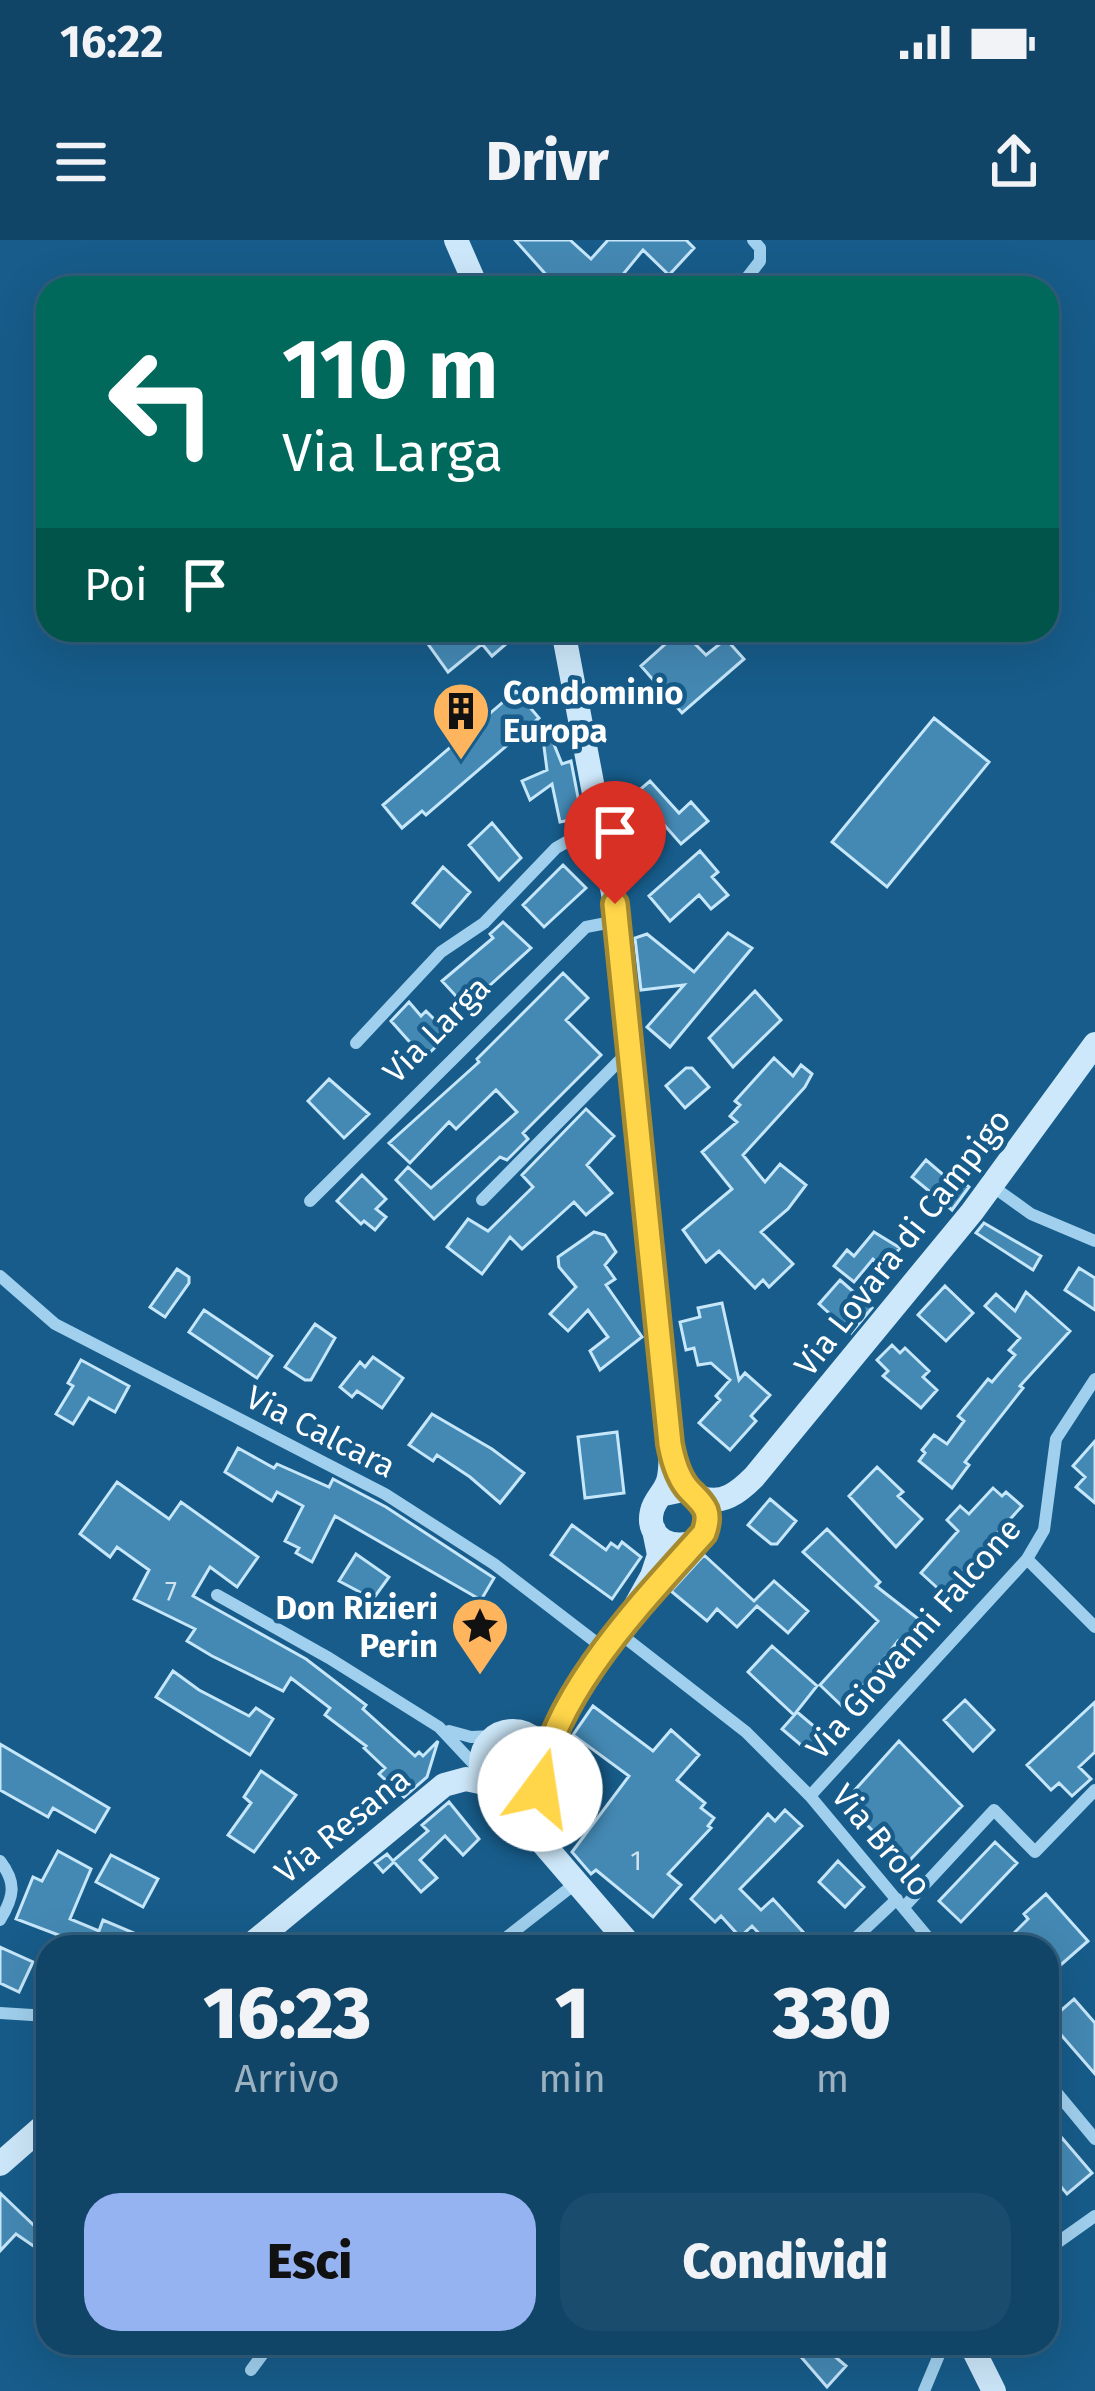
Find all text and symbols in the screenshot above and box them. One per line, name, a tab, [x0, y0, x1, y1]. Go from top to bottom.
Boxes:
text: 16:22	[60, 15, 164, 69]
icon: menu	[48, 129, 114, 195]
icon: share	[981, 129, 1047, 195]
text: Drivr	[486, 130, 609, 194]
text: 110 m	[282, 319, 498, 420]
icon: left	[84, 324, 240, 480]
text: Via Larga	[282, 421, 503, 485]
icon: arrive	[172, 552, 238, 618]
text: Poi	[84, 558, 148, 612]
place label: Condominio Europa	[503, 673, 684, 751]
building icon: Condominio Europa	[430, 680, 492, 762]
pin	[564, 781, 666, 904]
icon: arrive	[582, 799, 648, 865]
street label: Via Larga	[375, 968, 499, 1092]
street label: Via Lovara di Campigo	[786, 1101, 1020, 1384]
street label: Via Calcara	[239, 1377, 402, 1487]
street label: Via Giovanni Falcone	[798, 1510, 1030, 1768]
house number: 7	[165, 1576, 177, 1608]
place label: Don Rizieri Perin	[276, 1588, 438, 1666]
place icon: Don Rizieri Perin	[449, 1595, 511, 1677]
position arrow	[477, 1726, 603, 1852]
street label: Via Resana	[267, 1759, 418, 1892]
street label: Via Brolo	[823, 1776, 940, 1905]
house number: 1	[630, 1845, 642, 1877]
text: 16:23	[203, 1971, 371, 2057]
text: 1	[555, 1971, 589, 2057]
text: 330	[773, 1971, 892, 2057]
text: Arrivo	[235, 2056, 340, 2102]
text: min	[538, 2056, 606, 2102]
text: m	[816, 2056, 849, 2102]
button: Esci	[84, 2193, 536, 2331]
button: Condividi	[560, 2193, 1011, 2331]

